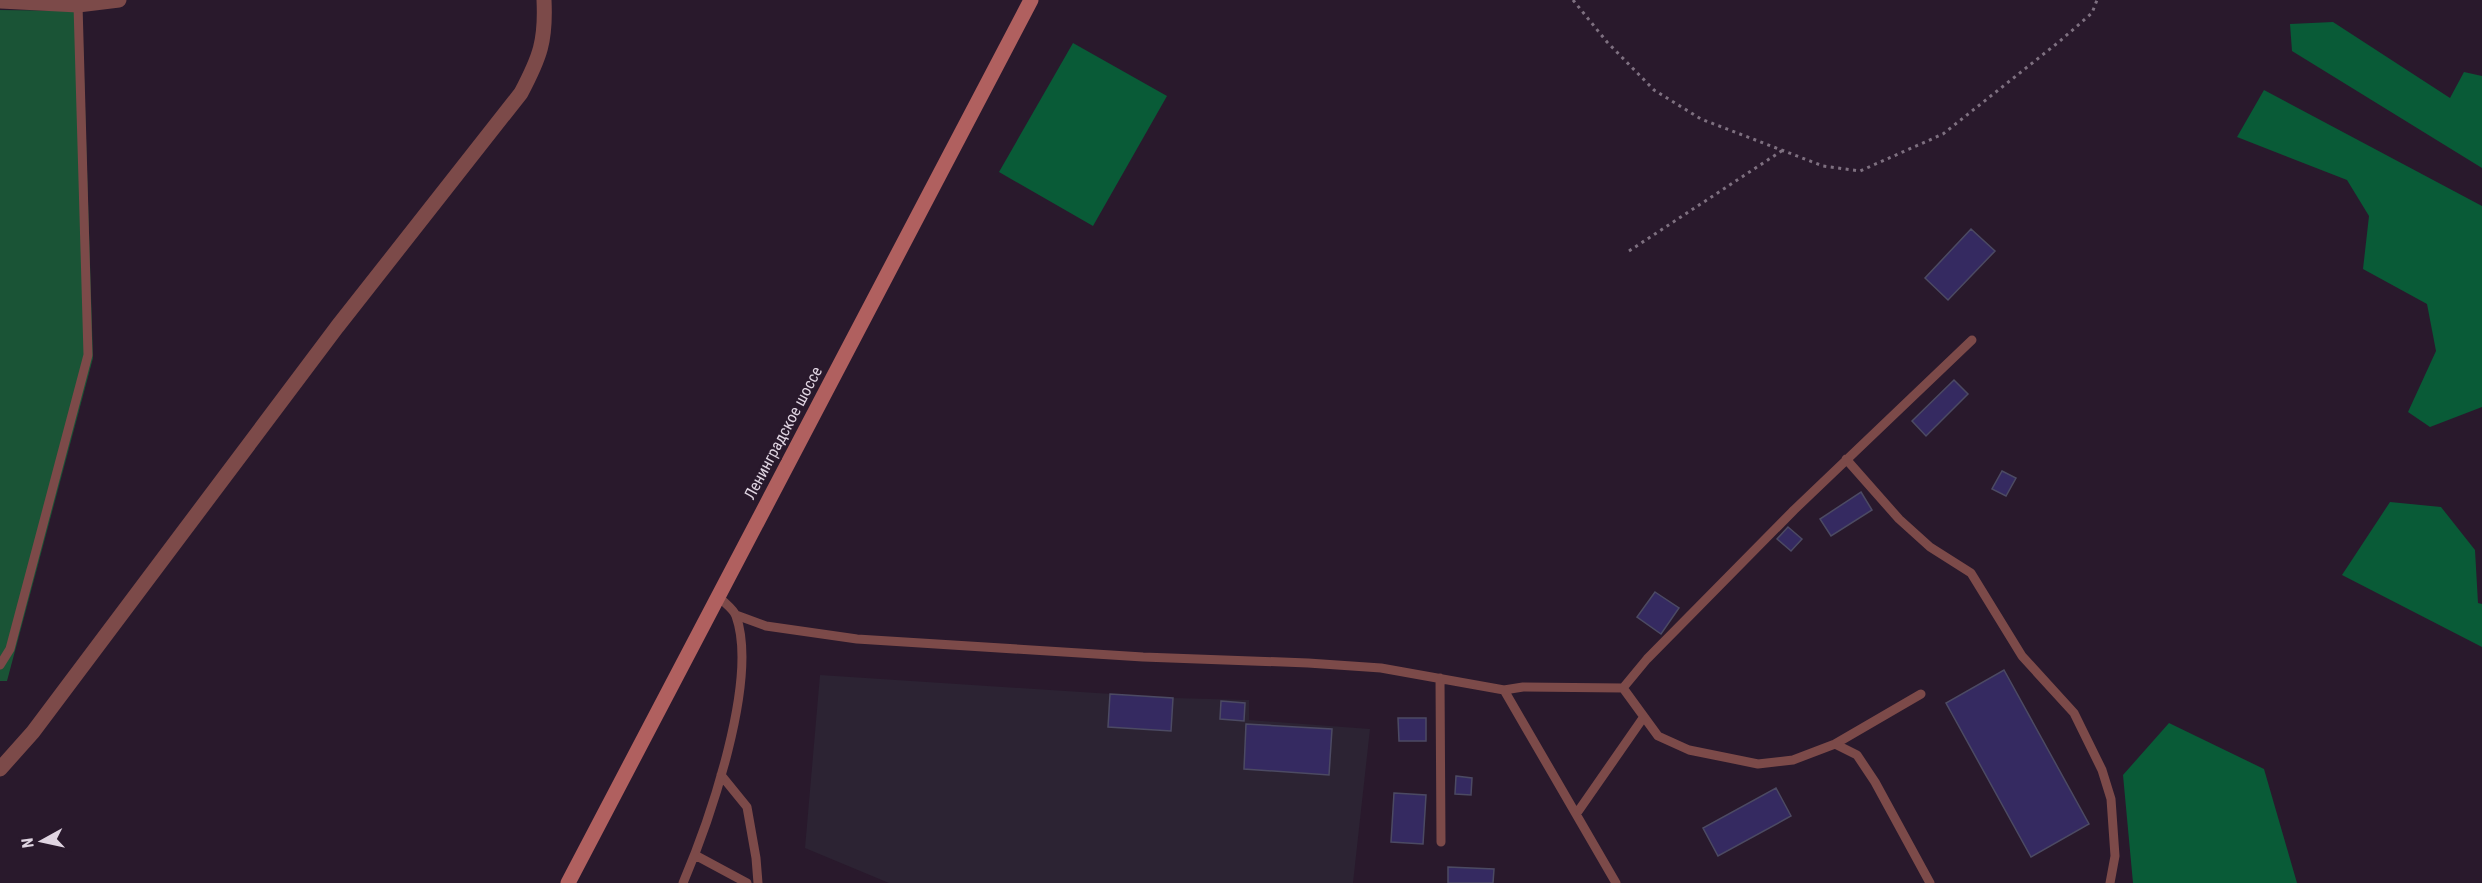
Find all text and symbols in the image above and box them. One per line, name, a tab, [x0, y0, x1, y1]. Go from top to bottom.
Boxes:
street label: Ленинградское шоссе	[740, 363, 826, 503]
north arrow	[12, 811, 72, 871]
text: N	[18, 837, 38, 849]

